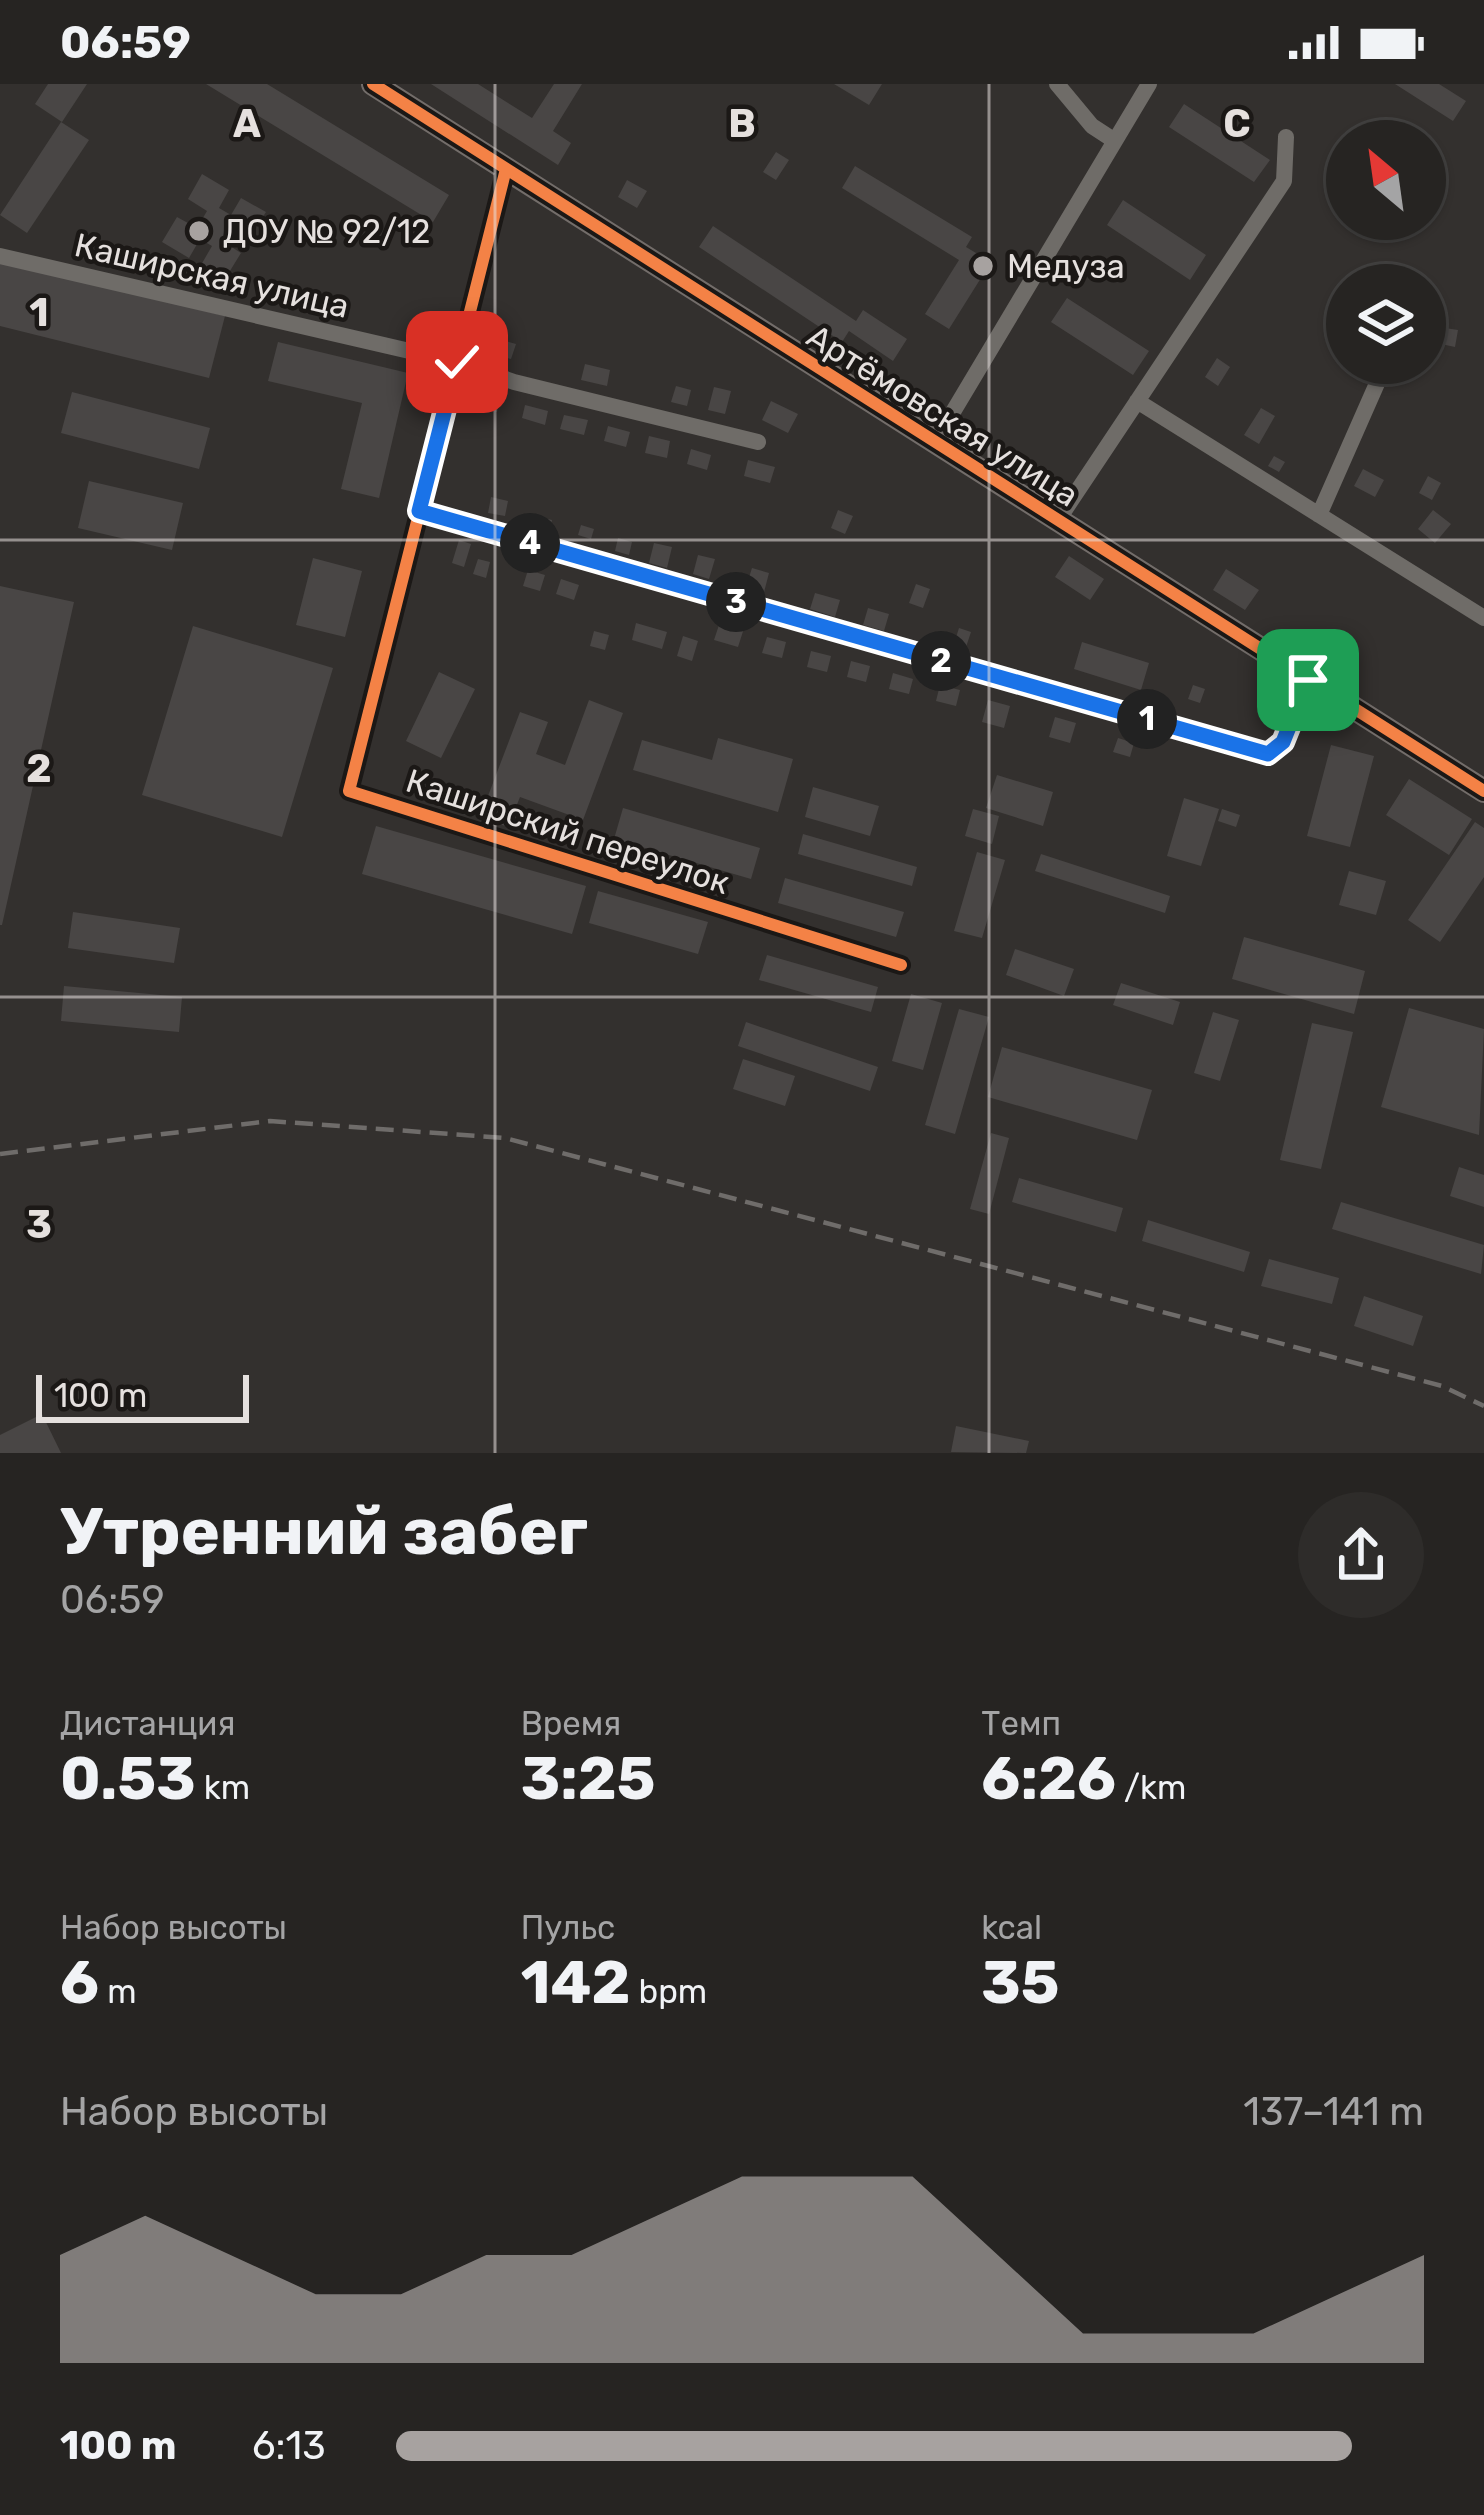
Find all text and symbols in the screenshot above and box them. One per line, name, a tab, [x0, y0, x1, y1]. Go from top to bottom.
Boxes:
text: 06:59	[60, 16, 191, 69]
text: A	[233, 101, 261, 147]
text: B	[728, 101, 756, 147]
text: C	[1223, 101, 1251, 147]
north arrow	[1326, 120, 1446, 240]
map controls	[1326, 120, 1446, 384]
place label: ДОУ № 92/12	[223, 212, 430, 251]
marker: ДОУ № 92/12	[186, 218, 212, 244]
street label: Каширская улица	[71, 225, 353, 326]
place label: Медуза	[1007, 247, 1125, 286]
marker: Медуза	[970, 253, 996, 279]
button: layers	[1326, 264, 1446, 384]
text: 1	[29, 290, 49, 336]
pin	[406, 311, 508, 413]
street label: Артёмовская улица	[800, 316, 1085, 515]
icon: check	[424, 329, 490, 395]
pin: 4	[500, 513, 560, 573]
text: 4	[519, 523, 541, 562]
pin: 3	[706, 572, 766, 632]
text: 3	[725, 582, 747, 621]
pin	[1257, 629, 1359, 731]
pin: 2	[911, 631, 971, 691]
text: 2	[930, 641, 952, 680]
icon: arrive	[1275, 647, 1341, 713]
pin: 1	[1117, 689, 1177, 749]
text: 1	[1139, 699, 1155, 738]
text: 2	[26, 746, 52, 792]
street label: Каширский переулок	[401, 761, 734, 902]
text: 3	[26, 1202, 52, 1248]
scale bar	[36, 1369, 249, 1422]
text: 100 m	[54, 1376, 147, 1415]
text: Утренний забег	[60, 1492, 588, 1571]
button: share	[1298, 1492, 1424, 1618]
text: 06:59	[60, 1577, 165, 1623]
text: Дистанция	[60, 1704, 235, 1743]
text: Время	[521, 1704, 621, 1743]
text: Темп	[981, 1704, 1061, 1743]
text: 0.53	[60, 1743, 196, 1814]
text: 3:25	[521, 1743, 655, 1814]
text: 6:26	[981, 1743, 1116, 1814]
text: km	[196, 1768, 250, 1807]
text: /km	[1116, 1768, 1186, 1807]
text: Набор высоты	[60, 1908, 287, 1947]
text: Пульс	[521, 1908, 615, 1947]
text: kcal	[981, 1908, 1042, 1947]
text: 6	[60, 1947, 99, 2018]
text: 142	[521, 1947, 630, 2018]
text: 35	[981, 1947, 1060, 2018]
text: m	[99, 1972, 137, 2011]
text: bpm	[630, 1972, 707, 2011]
text: Набор высоты	[60, 2089, 328, 2135]
text: 137–141 m	[1243, 2089, 1424, 2135]
text: 100 m	[60, 2423, 176, 2469]
text: 6:13	[252, 2423, 326, 2469]

